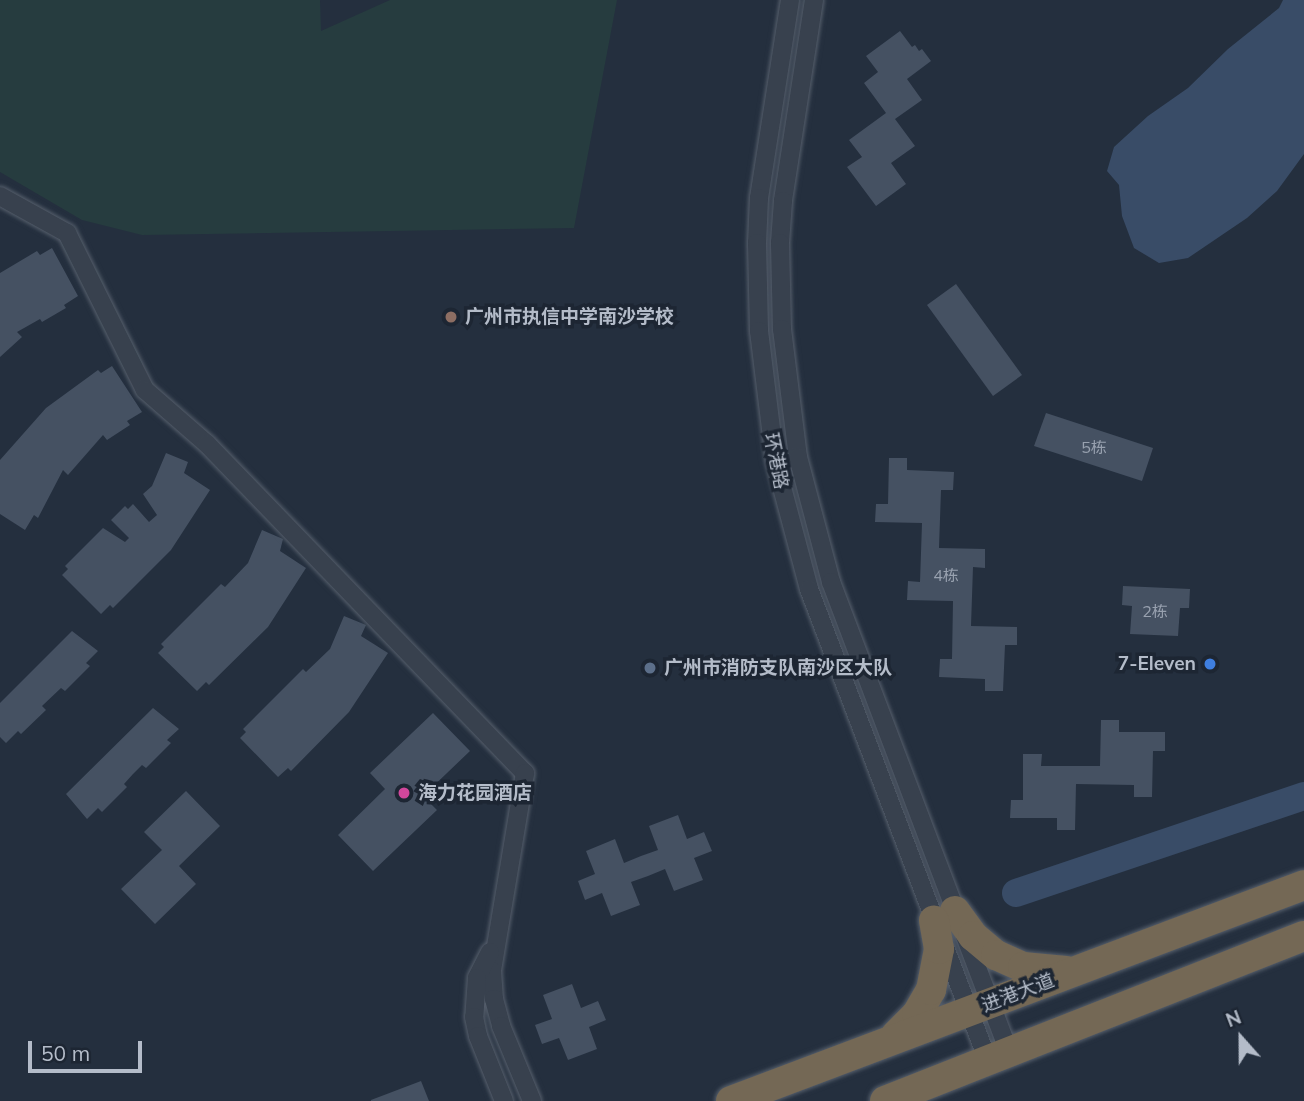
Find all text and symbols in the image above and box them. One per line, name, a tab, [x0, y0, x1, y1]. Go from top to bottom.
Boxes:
place label: 广州市执信中学南沙学校	[465, 306, 674, 328]
marker: 广州市执信中学南沙学校	[443, 309, 459, 325]
street label: 环港路	[759, 431, 793, 491]
house number: 5栋	[1081, 437, 1107, 457]
house number: 4栋	[933, 565, 959, 585]
house number: 2栋	[1142, 601, 1168, 621]
place label: 7-Eleven	[1118, 653, 1196, 675]
marker: 7-Eleven	[1202, 656, 1218, 672]
place label: 广州市消防支队南沙区大队	[664, 657, 892, 679]
marker: 广州市消防支队南沙区大队	[642, 660, 658, 676]
place label: 海力花园酒店	[418, 782, 532, 804]
marker: 海力花园酒店	[396, 785, 412, 801]
street label: 进港大道	[978, 969, 1058, 1017]
north arrow	[1206, 1003, 1276, 1073]
text: N	[1222, 1005, 1244, 1032]
scale bar	[32, 1028, 145, 1072]
text: 50 m	[41, 1040, 90, 1066]

